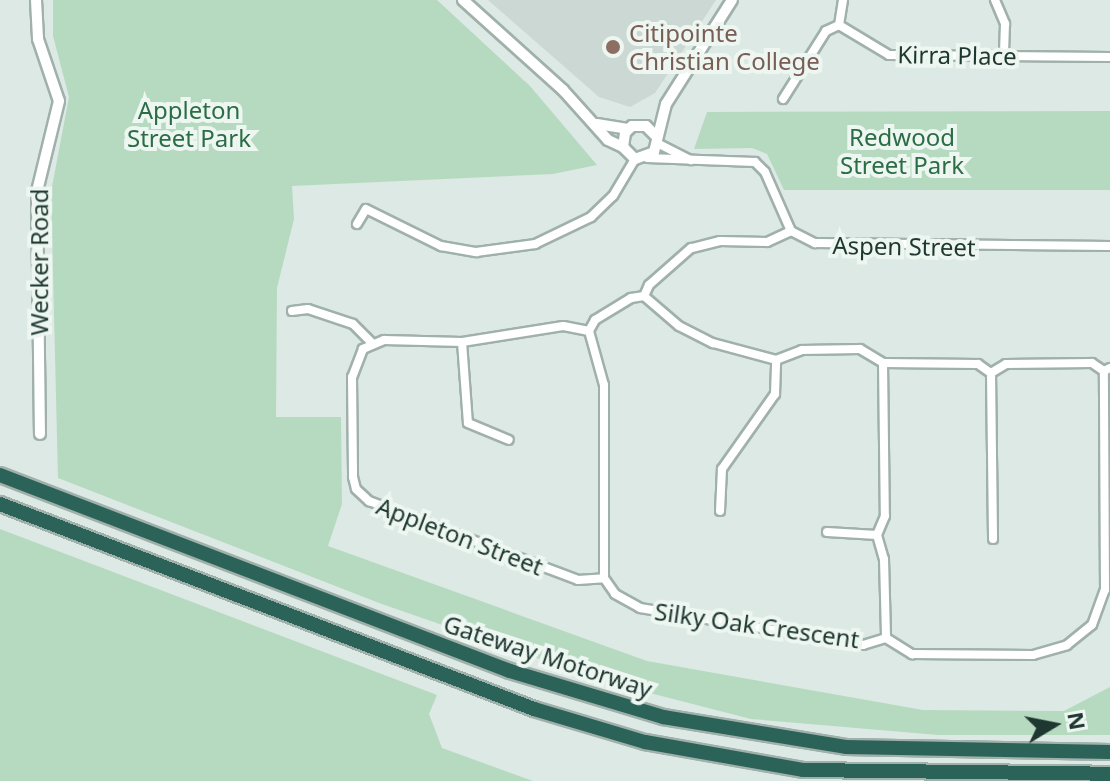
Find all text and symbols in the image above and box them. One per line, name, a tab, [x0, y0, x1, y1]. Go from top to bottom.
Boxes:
place label: Citipointe Christian College	[629, 19, 820, 75]
marker: Citipointe Christian College	[604, 38, 622, 56]
street label: Kirra Place	[897, 40, 1017, 70]
park label: Appleton Street Park	[127, 96, 251, 152]
park label: Redwood Street Park	[840, 123, 964, 179]
street label: Wecker Road	[25, 188, 53, 336]
street label: Aspen Street	[832, 230, 976, 262]
street label: Appleton Street	[373, 491, 547, 581]
street label: Silky Oak Crescent	[653, 596, 861, 654]
street label: Gateway Motorway	[440, 609, 656, 703]
north arrow	[1014, 685, 1094, 765]
text: N	[1061, 709, 1094, 732]

